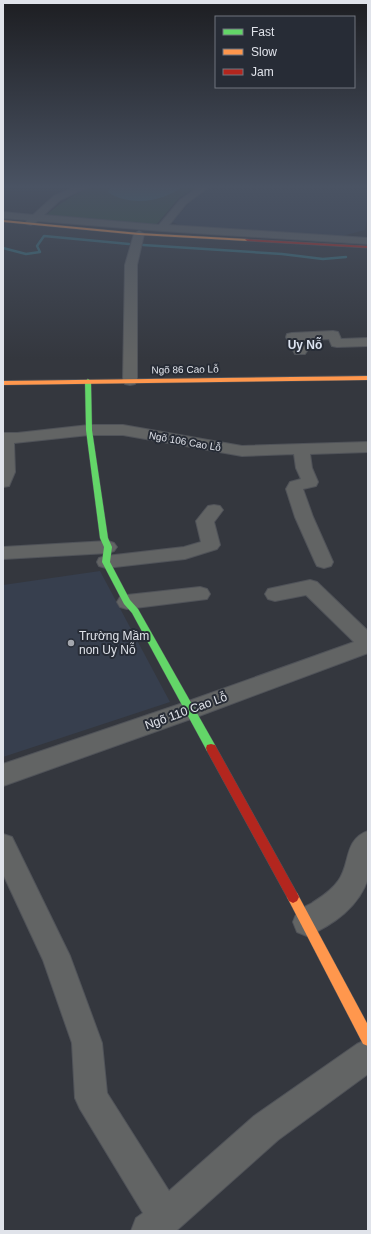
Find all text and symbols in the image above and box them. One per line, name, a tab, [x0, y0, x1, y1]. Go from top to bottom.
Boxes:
legend	[215, 16, 355, 88]
text: Fast	[251, 25, 275, 39]
text: Slow	[251, 45, 277, 59]
text: Jam	[251, 65, 274, 79]
district label: Uy Nỗ	[288, 337, 322, 352]
street label: Ngõ 86 Cao Lỗ	[151, 362, 219, 376]
street label: Ngõ 106 Cao Lỗ	[148, 429, 222, 453]
place label: Trường Mầm non Uy Nỗ	[79, 629, 149, 657]
marker: Trường Mầm non Uy Nỗ	[66, 638, 76, 648]
street label: Ngõ 110 Cao Lỗ	[143, 689, 229, 732]

